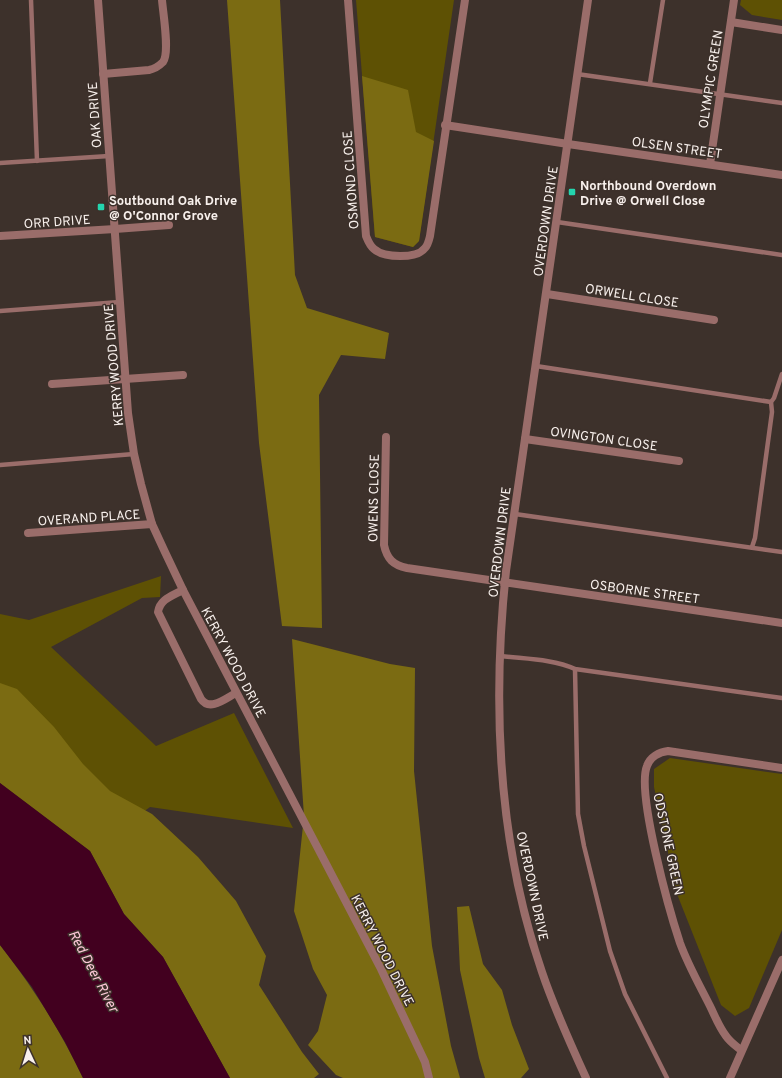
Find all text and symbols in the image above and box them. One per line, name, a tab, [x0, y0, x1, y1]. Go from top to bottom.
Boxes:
street label: OLYMPIC GREEN	[696, 29, 728, 130]
street label: OAK DRIVE	[86, 81, 106, 148]
street label: OSMOND CLOSE	[341, 130, 363, 230]
street label: OLSEN STREET	[631, 135, 723, 163]
street label: OVERDOWN DRIVE	[531, 165, 563, 278]
place label: Northbound Overdown Drive @ Orwell Close	[580, 179, 717, 210]
marker: Northbound Overdown Drive @ Orwell Close	[567, 187, 577, 197]
place label: Soutbound Oak Drive @ O'Connor Grove	[109, 194, 237, 225]
marker: Soutbound Oak Drive @ O'Connor Grove	[96, 202, 106, 212]
street label: ORR DRIVE	[23, 213, 91, 233]
street label: ORWELL CLOSE	[584, 282, 680, 312]
street label: KERRY WOOD DRIVE	[102, 303, 128, 427]
street label: OVINGTON CLOSE	[549, 425, 658, 455]
street label: OWENS CLOSE	[366, 454, 384, 542]
street label: OVERDOWN DRIVE	[486, 486, 516, 599]
street label: OVERAND PLACE	[37, 507, 141, 531]
street label: OSBORNE STREET	[589, 577, 701, 609]
street label: KERRY WOOD DRIVE	[196, 605, 268, 721]
street label: ODSTONE GREEN	[648, 792, 686, 897]
street label: OVERDOWN DRIVE	[512, 830, 550, 943]
street label: KERRY WOOD DRIVE	[346, 893, 416, 1009]
water label: Red Deer River	[64, 928, 122, 1017]
north arrow	[8, 1030, 48, 1070]
text: N	[23, 1034, 32, 1048]

